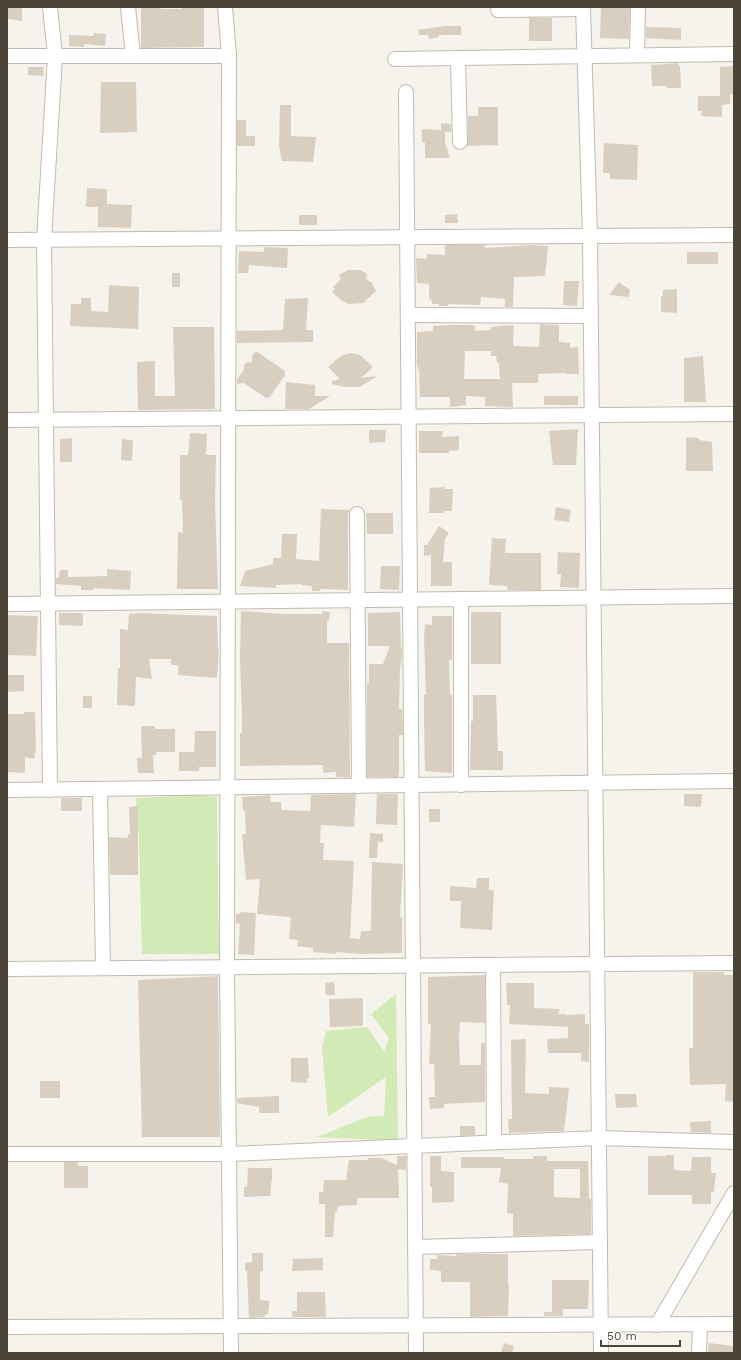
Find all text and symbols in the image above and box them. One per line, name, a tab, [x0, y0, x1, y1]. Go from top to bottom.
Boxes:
scale bar	[601, 1322, 680, 1348]
text: 50 m	[607, 1329, 637, 1343]

